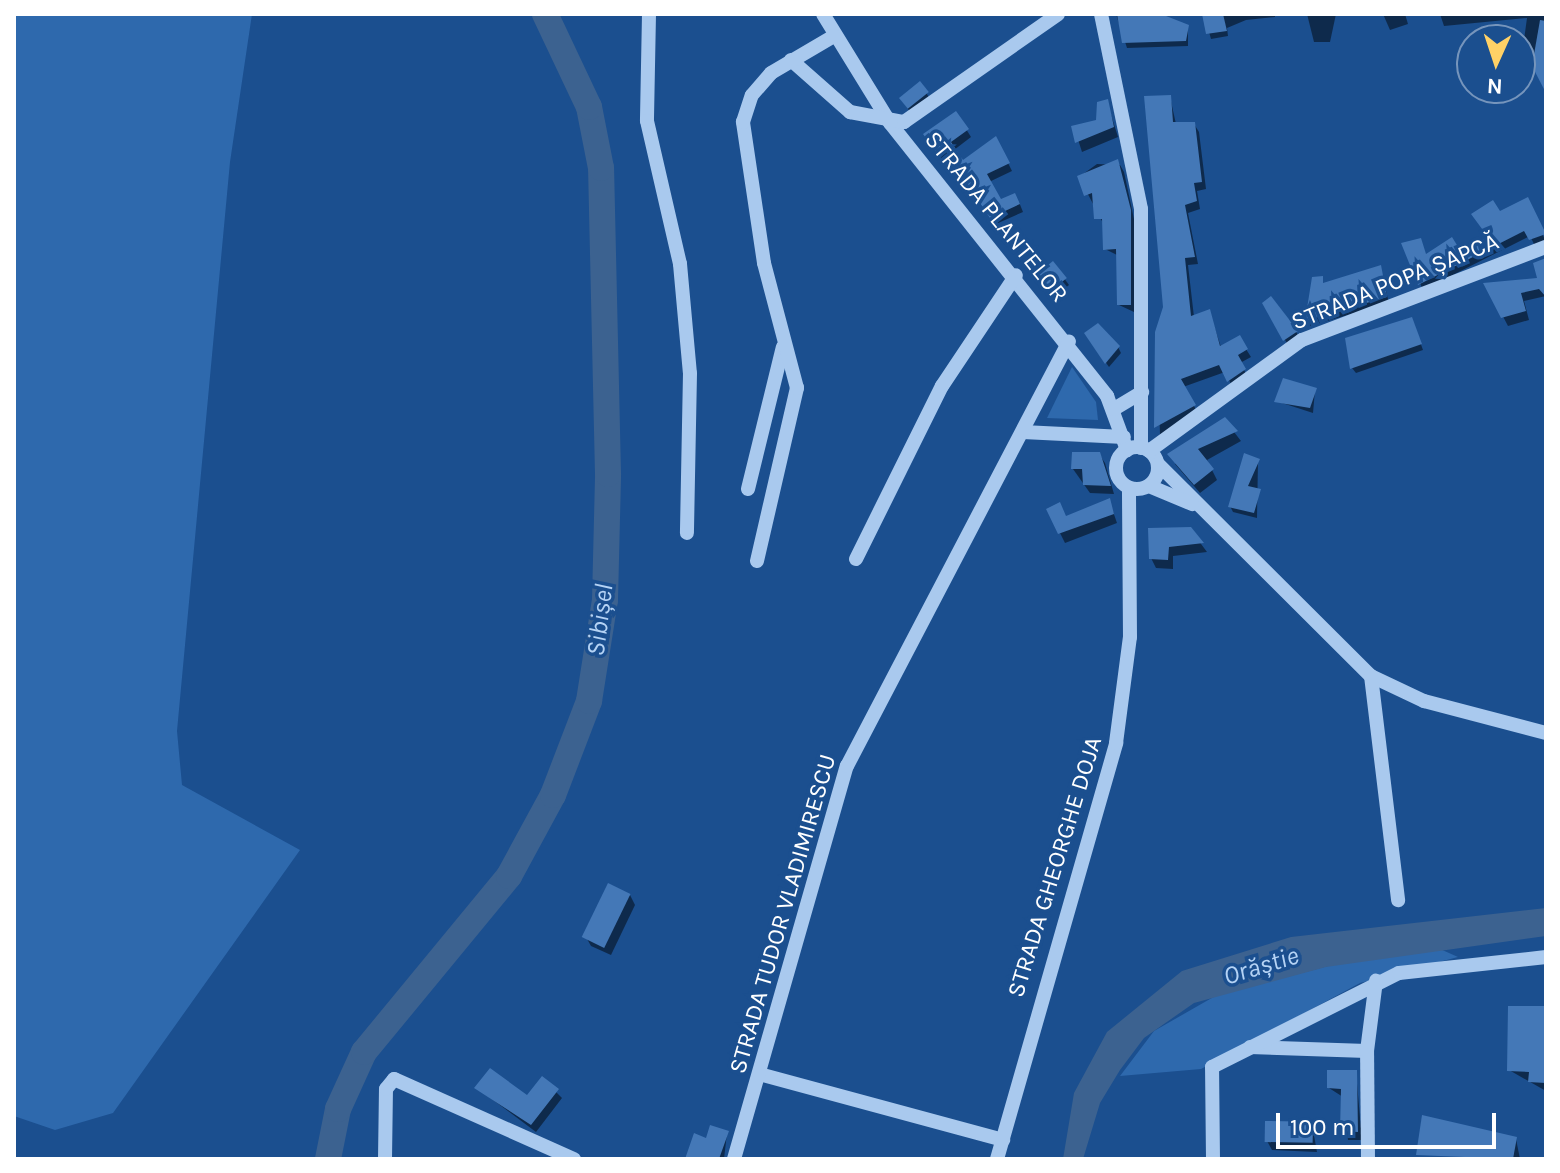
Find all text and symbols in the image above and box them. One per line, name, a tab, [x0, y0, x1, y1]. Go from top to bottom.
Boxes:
north arrow	[1456, 24, 1536, 104]
text: N	[1486, 73, 1503, 99]
street label: STRADA PLANTELOR	[918, 126, 1074, 308]
street label: STRADA POPA ȘAPCĂ	[1287, 227, 1503, 337]
water label: Sibișel	[580, 582, 620, 658]
street label: STRADA GHEORGHE DOJA	[1002, 733, 1108, 1001]
street label: STRADA TUDOR VLADIMIRESCU	[724, 751, 842, 1077]
water label: Orăștie	[1220, 940, 1302, 992]
scale bar	[1280, 1097, 1500, 1147]
text: 100 m	[1290, 1113, 1355, 1141]

